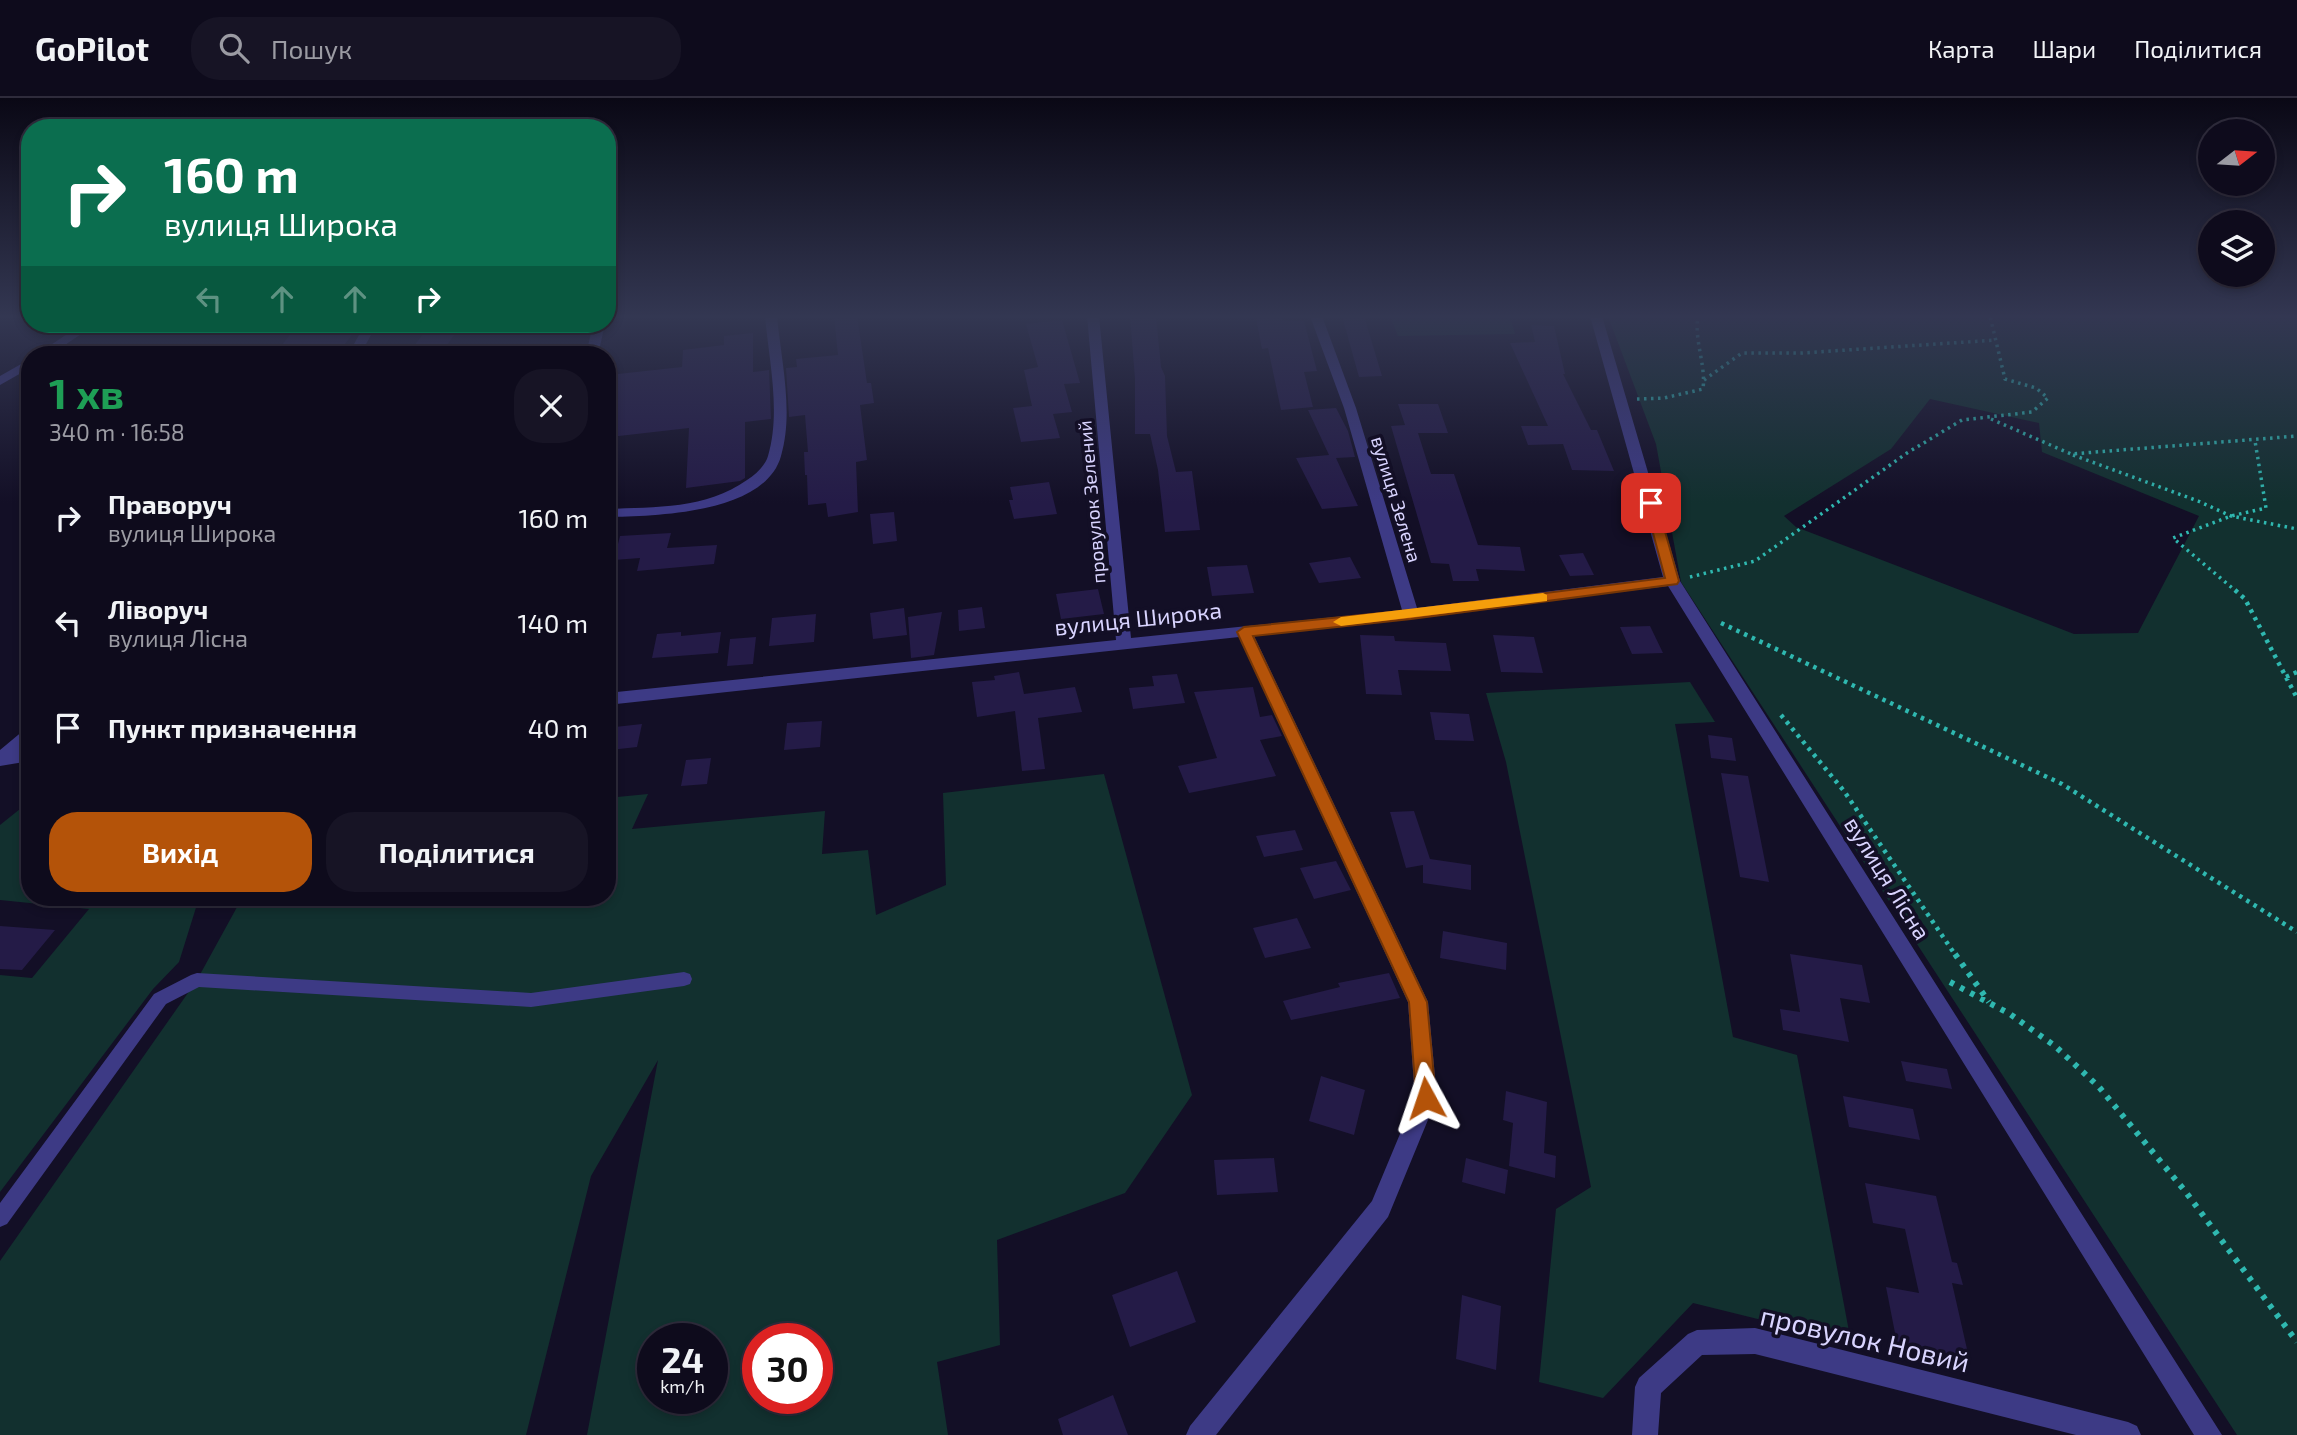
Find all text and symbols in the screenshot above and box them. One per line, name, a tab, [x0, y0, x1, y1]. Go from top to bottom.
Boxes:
search box	[191, 17, 681, 80]
text: GoPilot	[35, 28, 149, 68]
icon: search	[215, 29, 253, 67]
text: Пошук	[271, 33, 352, 64]
text: Карта	[1928, 34, 1995, 63]
text: Шари	[2033, 34, 2096, 63]
text: Поділитися	[2134, 34, 2262, 63]
north arrow	[2198, 119, 2275, 196]
map controls	[2198, 119, 2275, 287]
text: 160 m	[164, 144, 299, 203]
icon: right	[49, 147, 140, 238]
text: вулиця Широка	[164, 204, 398, 242]
button: layers	[2198, 210, 2275, 287]
icon: left	[190, 280, 228, 318]
icon: ahead	[263, 280, 301, 318]
icon: ahead	[336, 280, 374, 318]
icon: right	[409, 280, 447, 318]
text: 1 хв	[49, 367, 124, 417]
button: close	[514, 369, 588, 443]
text: 340 m · 16:58	[49, 418, 185, 446]
street label: провулок Зелений	[1072, 419, 1111, 585]
street label: вулиця Зелена	[1366, 433, 1427, 565]
pin	[1621, 473, 1681, 533]
icon: arrive	[1632, 484, 1670, 522]
text: Праворуч	[108, 488, 232, 519]
icon: right	[49, 499, 87, 537]
text: 160 m	[519, 502, 588, 533]
text: вулиця Широка	[108, 519, 276, 547]
text: Ліворуч	[108, 593, 208, 624]
street label: вулиця Широка	[1053, 595, 1223, 642]
icon: left	[49, 604, 87, 642]
text: 140 m	[517, 607, 588, 638]
text: вулиця Лісна	[108, 624, 248, 652]
icon: arrive	[49, 709, 87, 747]
text: Пункт призначення	[108, 712, 357, 743]
text: 40 m	[528, 712, 588, 743]
street label: вулиця Лісна	[1838, 811, 1937, 945]
button: Вихід	[49, 812, 312, 892]
button: Поділитися	[326, 812, 588, 892]
position arrow	[1389, 1061, 1463, 1135]
street label: провулок Новий	[1757, 1297, 1973, 1379]
speed limit sign: 30	[742, 1323, 833, 1414]
text: 24	[661, 1338, 704, 1380]
text: km/h	[660, 1375, 705, 1397]

